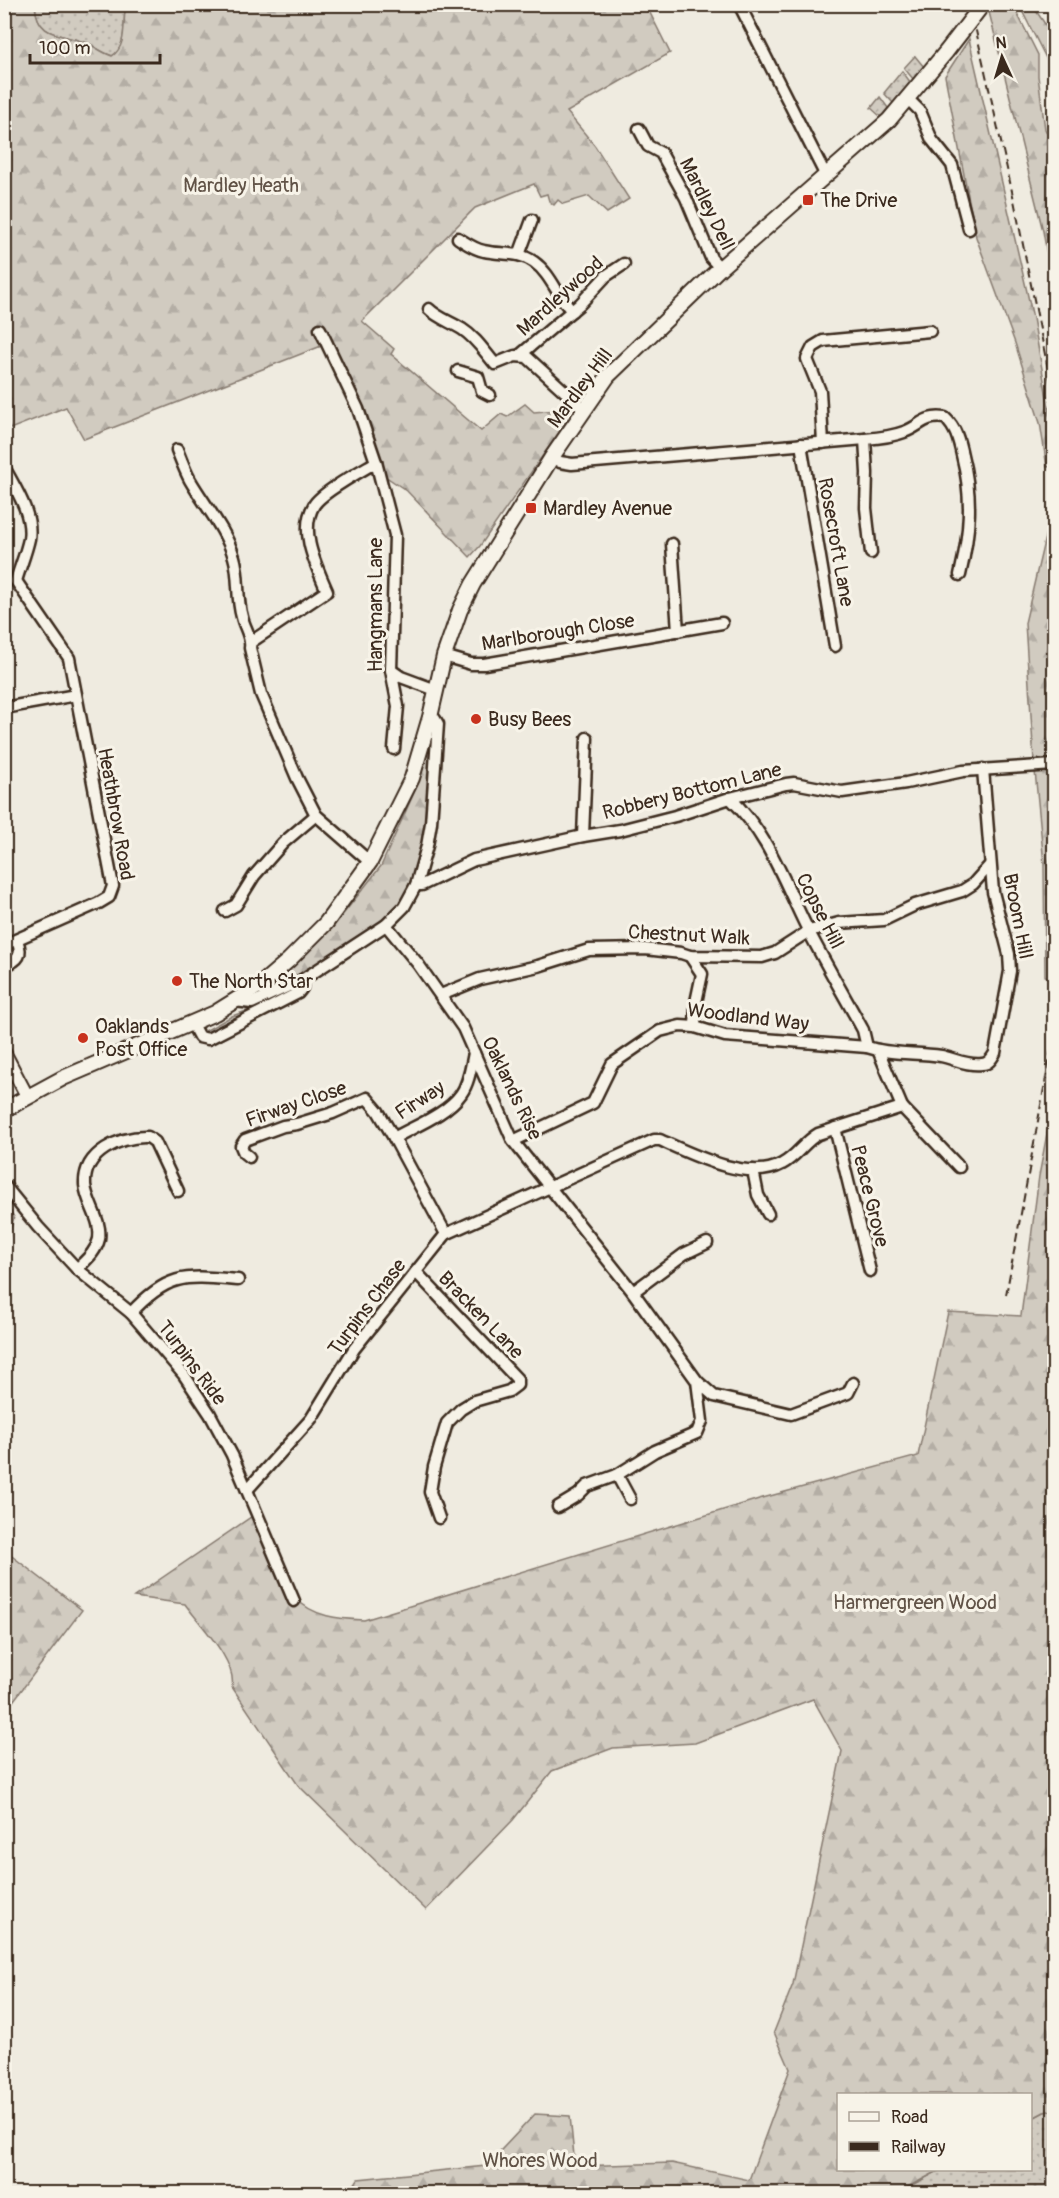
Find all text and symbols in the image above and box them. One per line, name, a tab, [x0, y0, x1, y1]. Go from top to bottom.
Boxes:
scale bar	[30, 27, 160, 65]
north arrow	[972, 27, 1032, 87]
text: N	[995, 33, 1007, 53]
text: 100 m	[39, 37, 91, 60]
street label: Mardley Dell	[674, 154, 740, 254]
park label: Mardley Heath	[183, 173, 299, 198]
place label: The Drive	[820, 188, 898, 213]
marker: The Drive	[801, 193, 815, 207]
street label: Mardleywood	[511, 251, 609, 341]
street label: Mardley Hill	[542, 343, 618, 433]
street label: Rosecroft Lane	[812, 476, 860, 609]
place label: Mardley Avenue	[543, 496, 672, 521]
marker: Mardley Avenue	[524, 501, 538, 515]
street label: Hangmans Lane	[363, 538, 388, 672]
street label: Marlborough Close	[480, 608, 636, 656]
place label: Busy Bees	[488, 707, 571, 732]
marker: Busy Bees	[469, 712, 483, 726]
street label: Heathbrow Road	[92, 746, 140, 882]
street label: Robbery Bottom Lane	[600, 757, 784, 825]
street label: Copse Hill	[790, 869, 850, 953]
street label: Broom Hill	[997, 871, 1039, 961]
street label: Chestnut Walk	[628, 919, 751, 951]
place label: The North Star	[189, 969, 313, 994]
marker: The North Star	[170, 974, 184, 988]
street label: Woodland Way	[686, 997, 811, 1037]
place label: Oaklands Post Office	[95, 1014, 188, 1062]
marker: Oaklands Post Office	[76, 1031, 90, 1045]
street label: Oaklands Rise	[476, 1032, 548, 1144]
street label: Firway Close	[242, 1075, 350, 1133]
street label: Firway	[391, 1075, 450, 1125]
street label: Peace Grove	[845, 1142, 895, 1250]
street label: Turpins Chase	[323, 1254, 412, 1360]
street label: Bracken Lane	[433, 1266, 529, 1364]
street label: Turpins Ride	[152, 1316, 232, 1410]
park label: Harmergreen Wood	[833, 1590, 997, 1615]
legend	[837, 2093, 1032, 2171]
text: Road	[891, 2106, 928, 2129]
text: Railway	[891, 2136, 946, 2159]
park label: Whores Wood	[482, 2148, 598, 2173]

